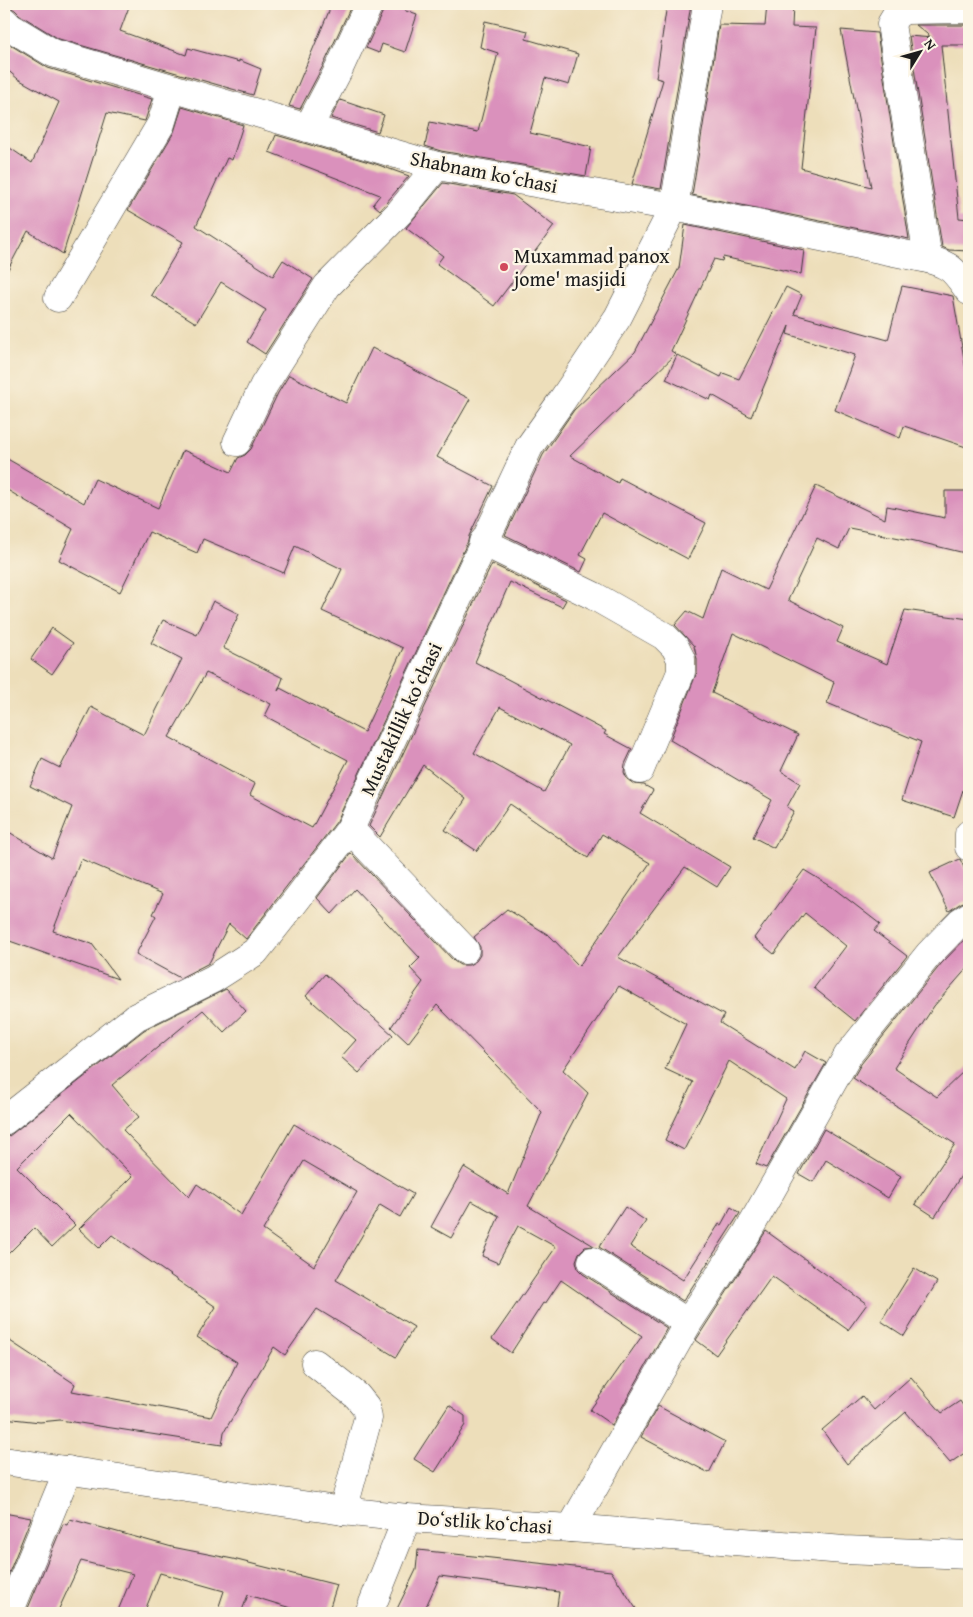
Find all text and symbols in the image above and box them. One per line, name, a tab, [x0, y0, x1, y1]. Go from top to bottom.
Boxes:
north arrow	[896, 28, 946, 78]
text: N	[920, 34, 942, 54]
street label: Shabnam koʻchasi	[408, 143, 561, 200]
place label: Muxammad panox jome' masjidi	[511, 241, 670, 293]
marker: Muxammad panox jome' masjidi	[498, 261, 510, 273]
street label: Mustakillik koʻchasi	[352, 637, 449, 800]
street label: Doʻstlik koʻchasi	[417, 1502, 554, 1541]

